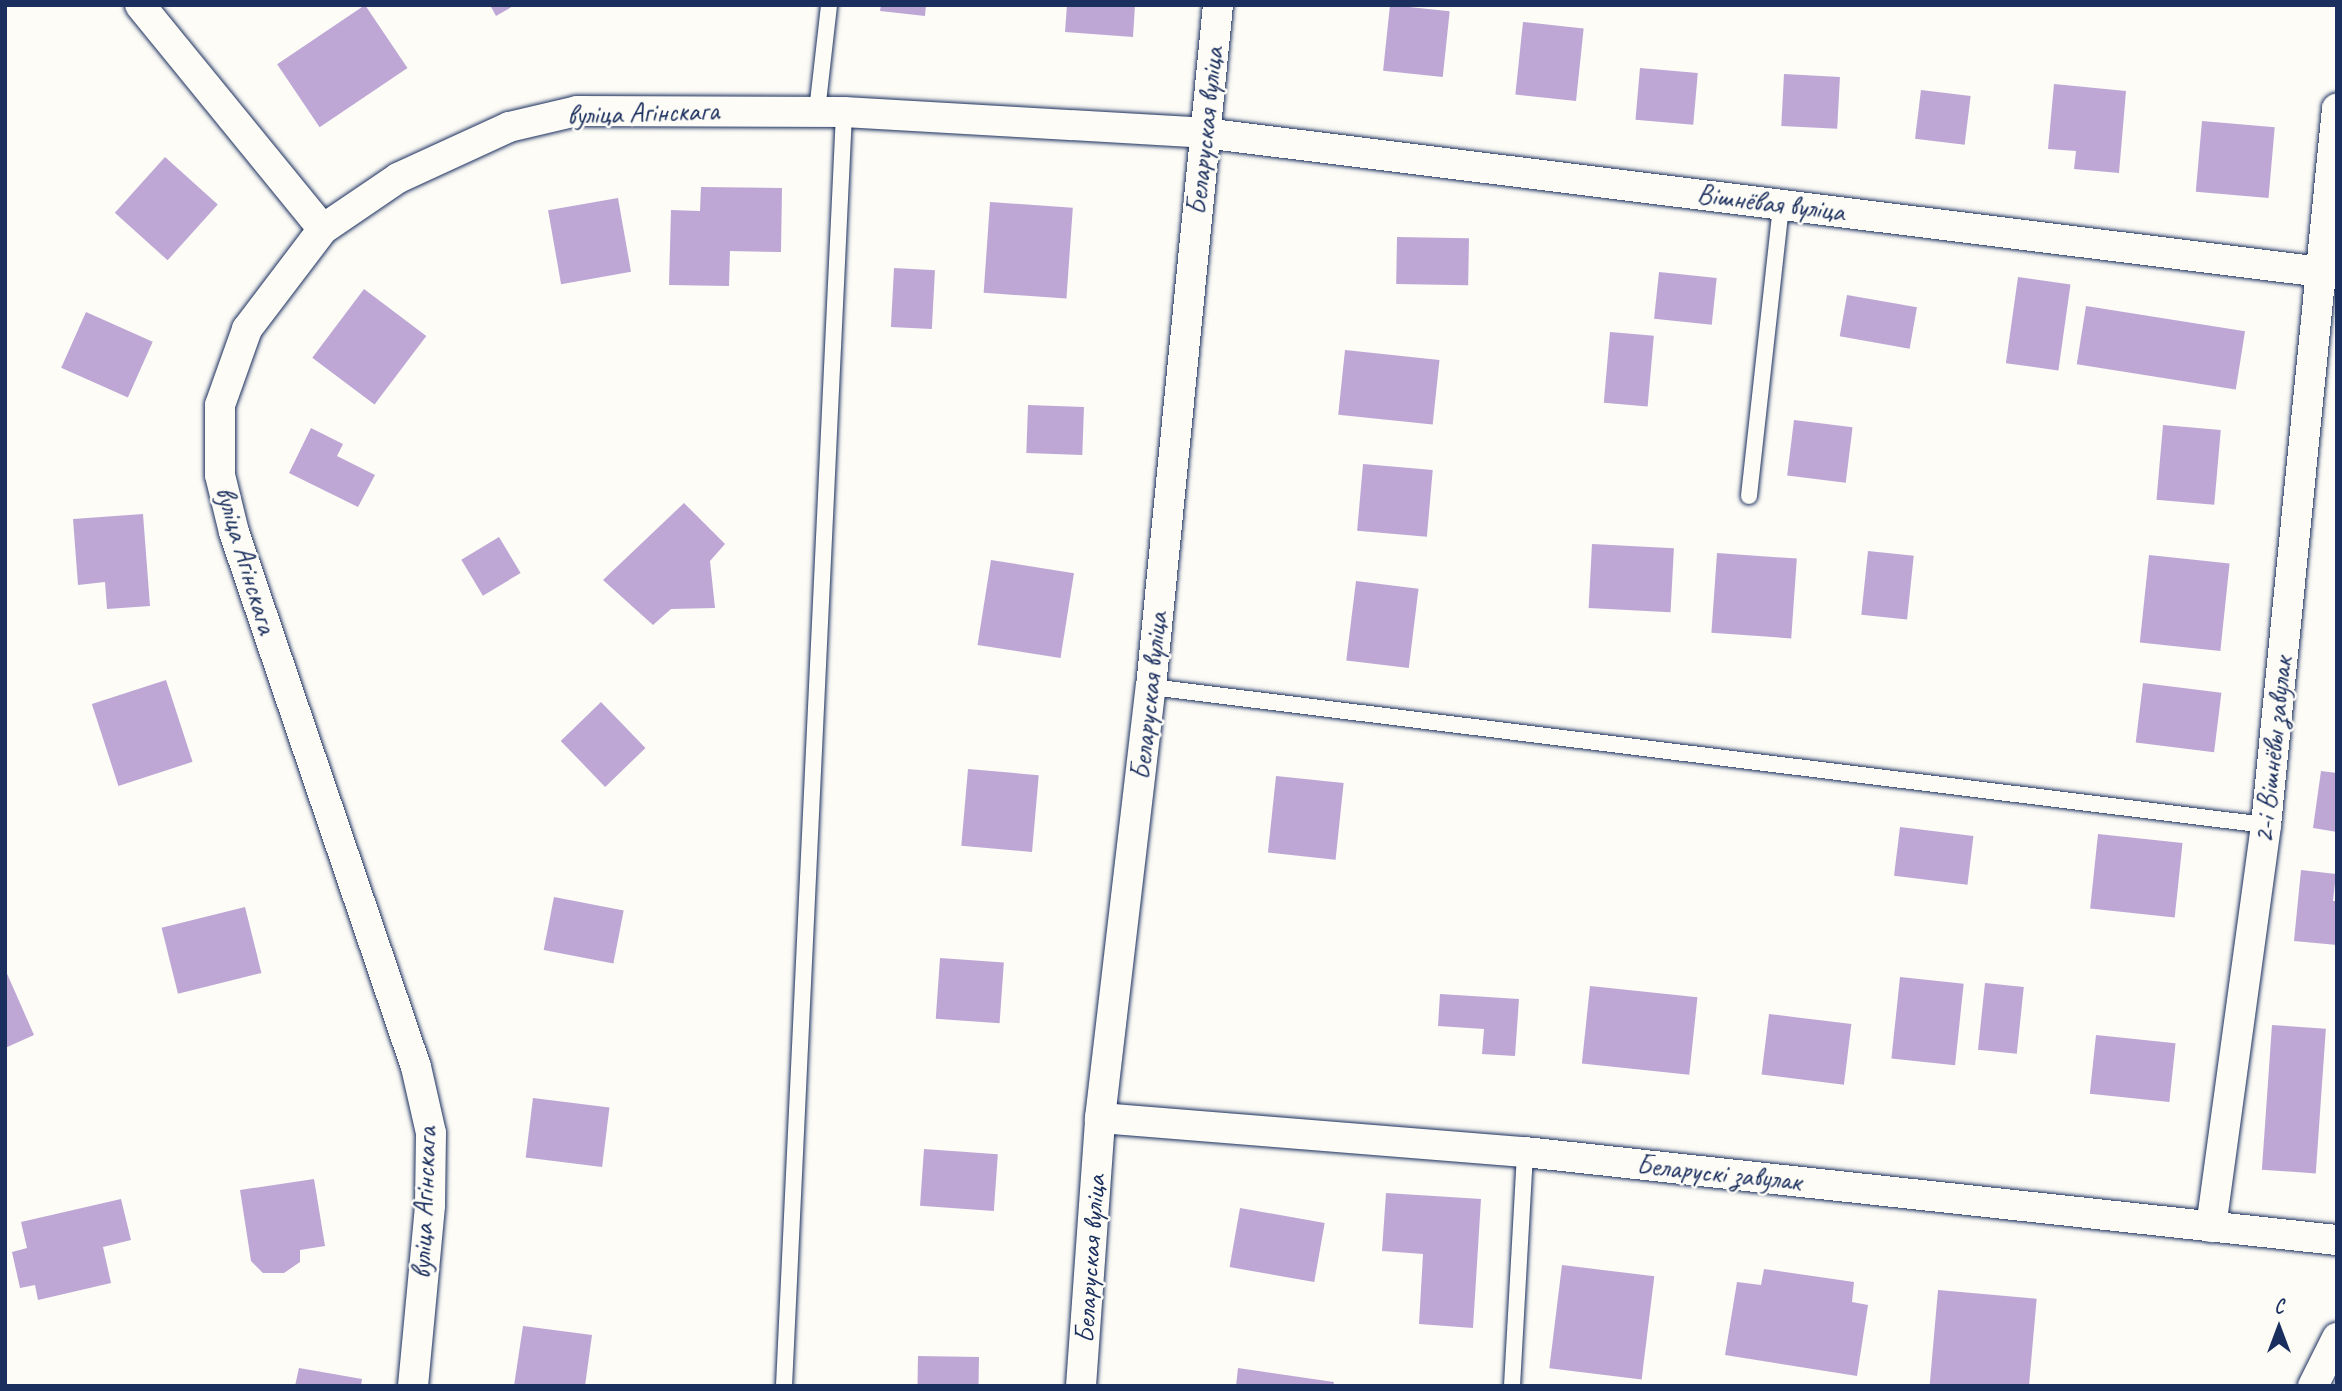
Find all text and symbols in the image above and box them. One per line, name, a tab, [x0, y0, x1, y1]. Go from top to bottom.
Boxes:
street label: Беларуская вуліца	[1180, 46, 1230, 216]
street label: вуліца Агінскага	[566, 94, 720, 132]
street label: Вішнёвая вуліца	[1696, 177, 1846, 229]
street label: вуліца Агінскага	[208, 482, 284, 638]
street label: Беларуская вуліца	[1124, 611, 1174, 781]
street label: 2-і Вішнёвы завулак	[2247, 655, 2299, 845]
street label: вуліца Агінскага	[405, 1126, 443, 1280]
street label: Беларускі завулак	[1635, 1148, 1803, 1198]
street label: Беларуская вуліца	[1067, 1174, 1113, 1344]
north arrow	[2244, 1293, 2314, 1363]
text: С	[2274, 1295, 2284, 1319]

